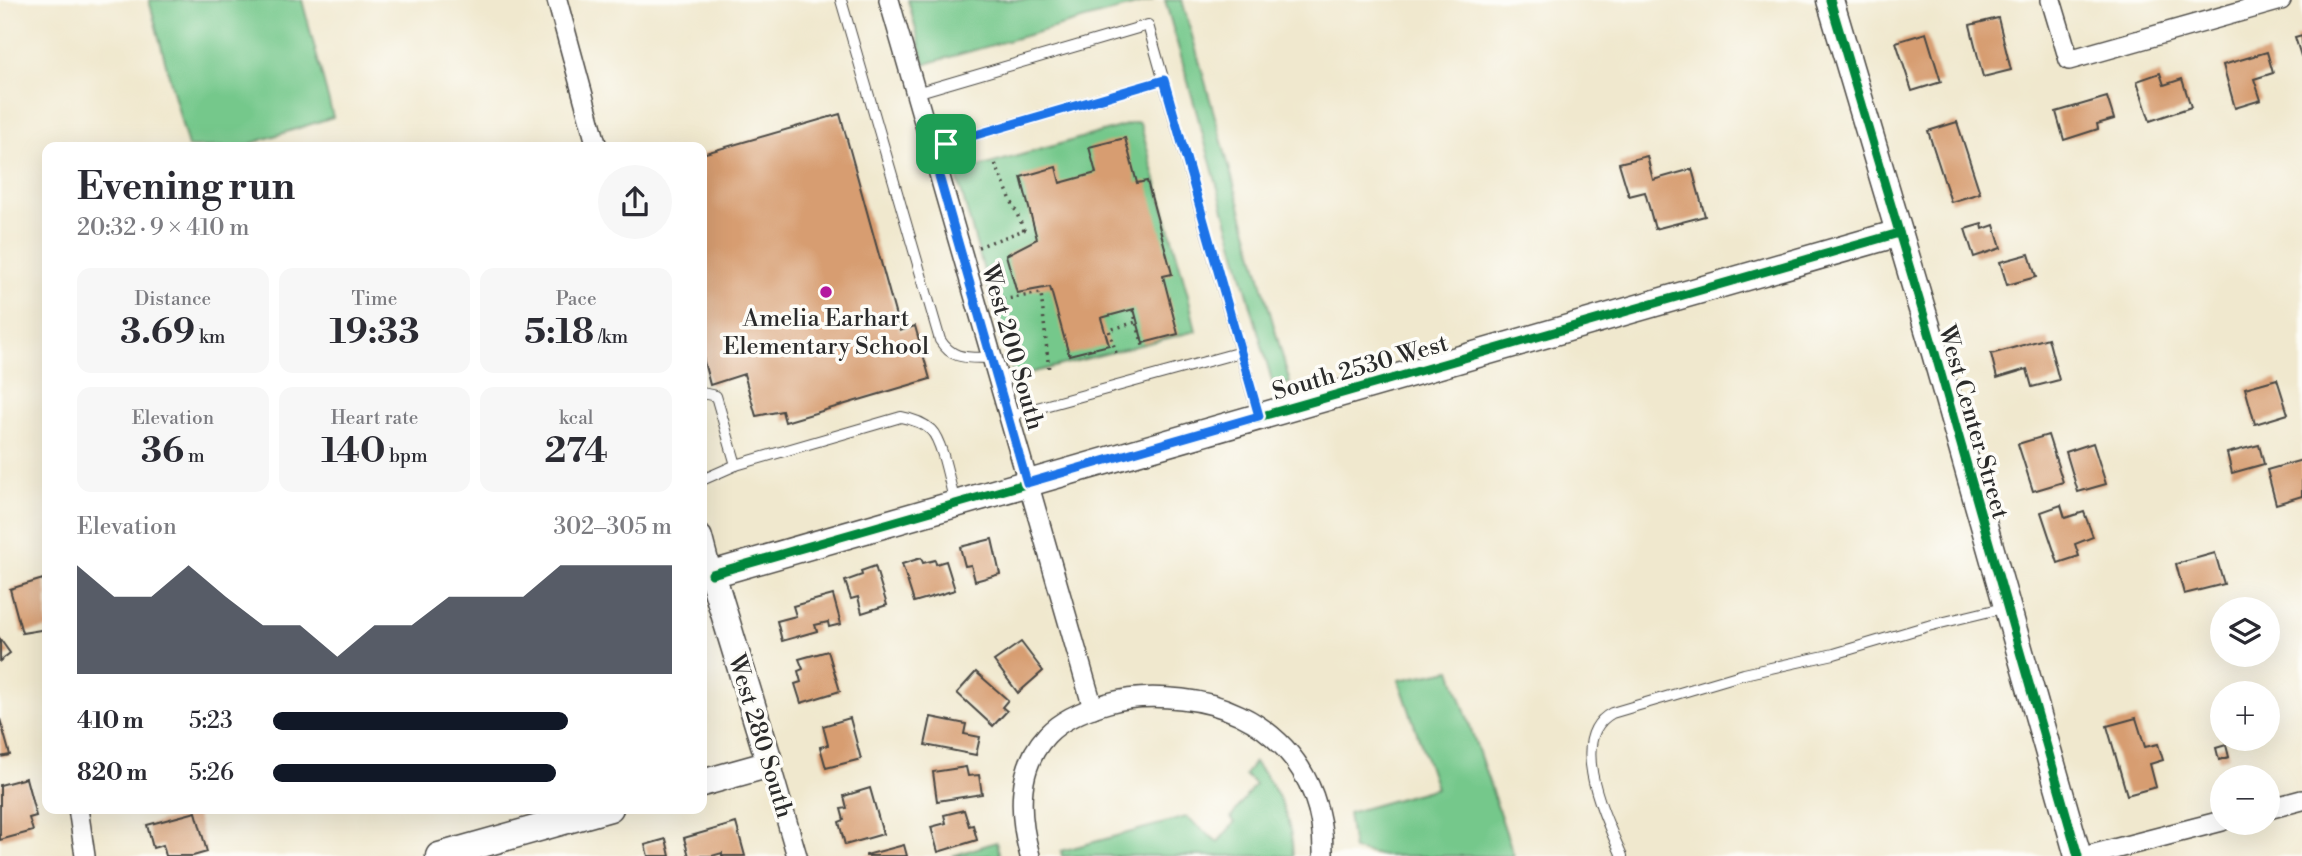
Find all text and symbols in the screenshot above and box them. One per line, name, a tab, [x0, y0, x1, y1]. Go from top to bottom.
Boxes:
pin	[916, 114, 976, 174]
icon: arrive	[927, 125, 965, 163]
text: Evening run	[77, 164, 295, 211]
button: share	[598, 165, 672, 239]
text: 20:32 · 9 × 410 m	[77, 214, 249, 242]
street label: West 200 South	[974, 260, 1050, 434]
marker: Amelia Earhart Elementary School	[818, 284, 834, 300]
text: Distance	[134, 287, 211, 311]
text: Time	[352, 287, 397, 311]
text: Pace	[556, 287, 597, 311]
place label: Amelia Earhart Elementary School	[723, 304, 929, 362]
text: 3.69	[120, 311, 195, 354]
text: 19:33	[329, 311, 420, 354]
text: 5:18	[524, 311, 594, 354]
street label: West Center Street	[1931, 321, 2015, 523]
text: km	[195, 325, 225, 349]
text: /km	[594, 325, 628, 349]
street label: South 2530 West	[1269, 328, 1452, 407]
text: Elevation	[132, 406, 214, 430]
text: Heart rate	[331, 406, 418, 430]
text: kcal	[559, 406, 593, 430]
text: 36	[141, 430, 184, 473]
text: 140	[321, 430, 385, 473]
text: 274	[544, 430, 608, 473]
text: m	[184, 444, 205, 468]
text: bpm	[385, 444, 428, 468]
text: Elevation	[77, 513, 177, 541]
text: 302–305 m	[553, 513, 672, 541]
map controls	[2210, 597, 2280, 835]
button: layers	[2210, 597, 2280, 667]
street label: West 280 South	[721, 650, 799, 822]
button: +	[2210, 681, 2280, 751]
text: 410 m	[77, 707, 144, 735]
text: 5:23	[189, 707, 233, 735]
text: 820 m	[77, 759, 147, 787]
text: 5:26	[189, 759, 234, 787]
button: −	[2210, 765, 2280, 835]

